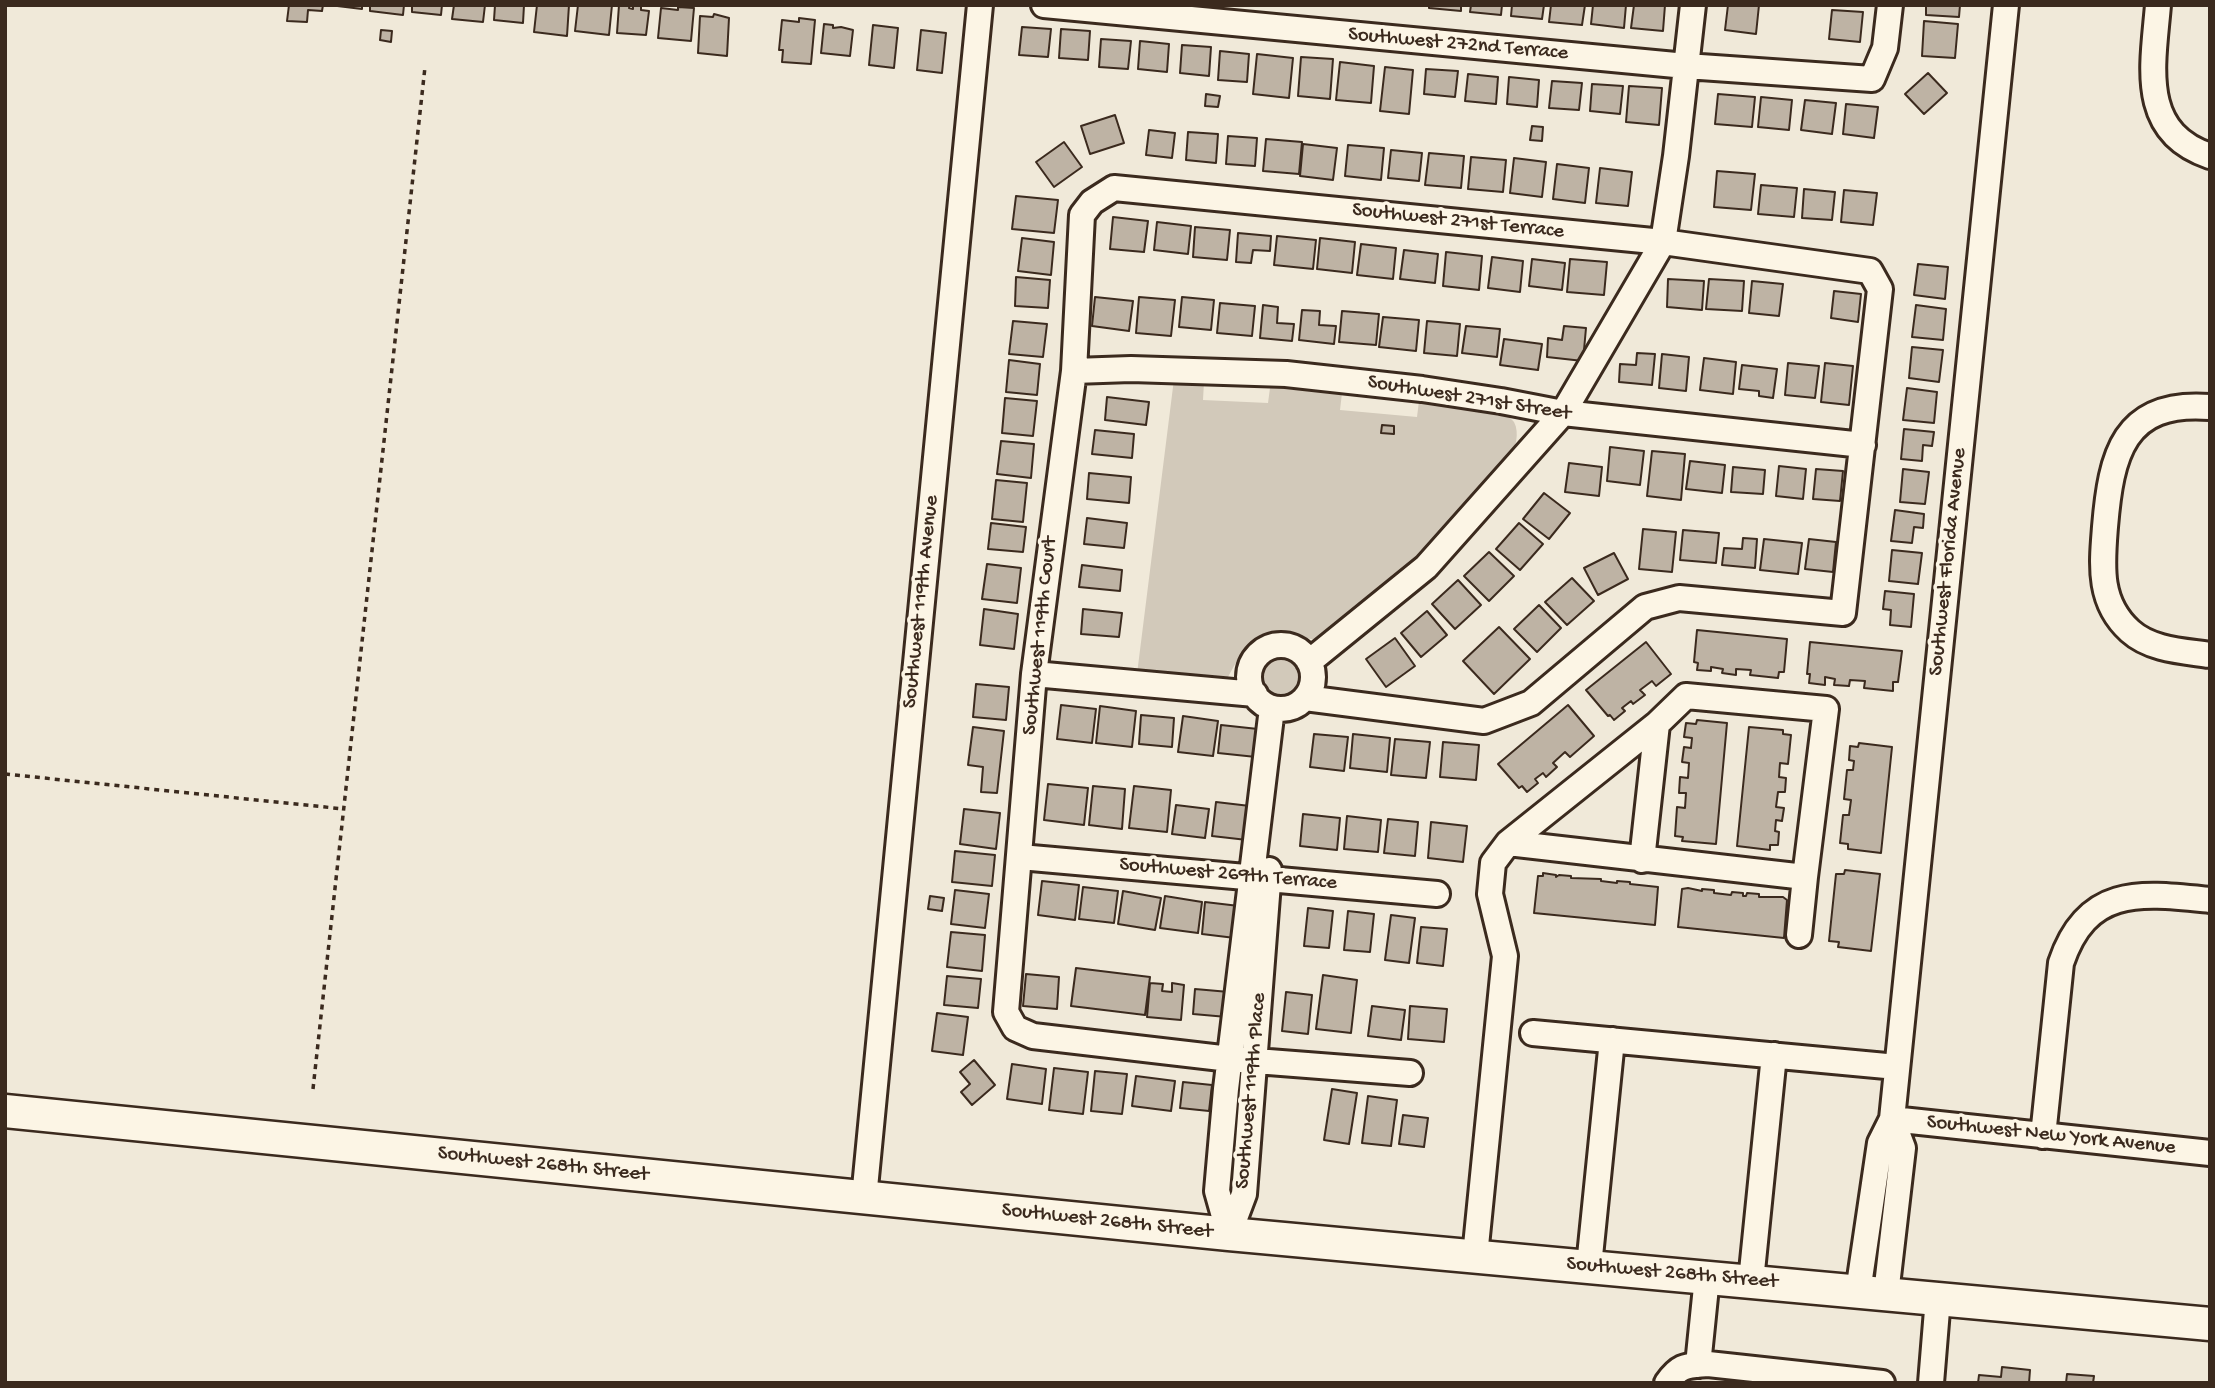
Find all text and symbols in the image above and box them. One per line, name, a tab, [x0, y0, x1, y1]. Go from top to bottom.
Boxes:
street label: Southwest 272nd Terrace	[1347, 23, 1569, 67]
street label: Southwest 271st Terrace	[1351, 198, 1565, 246]
street label: Southwest 271st Street	[1365, 370, 1573, 428]
street label: Southwest Florida Avenue	[1924, 447, 1974, 677]
street label: Southwest 119th Avenue	[898, 494, 946, 710]
street label: Southwest 119th Court	[1018, 536, 1064, 736]
street label: Southwest 269th Terrace	[1118, 853, 1338, 897]
street label: Southwest 119th Place	[1231, 992, 1273, 1190]
street label: Southwest New York Avenue	[1925, 1110, 2177, 1162]
street label: Southwest 268th Street	[436, 1141, 650, 1189]
street label: Southwest 268th Street	[1000, 1198, 1214, 1246]
street label: Southwest 268th Street	[1565, 1252, 1779, 1296]

